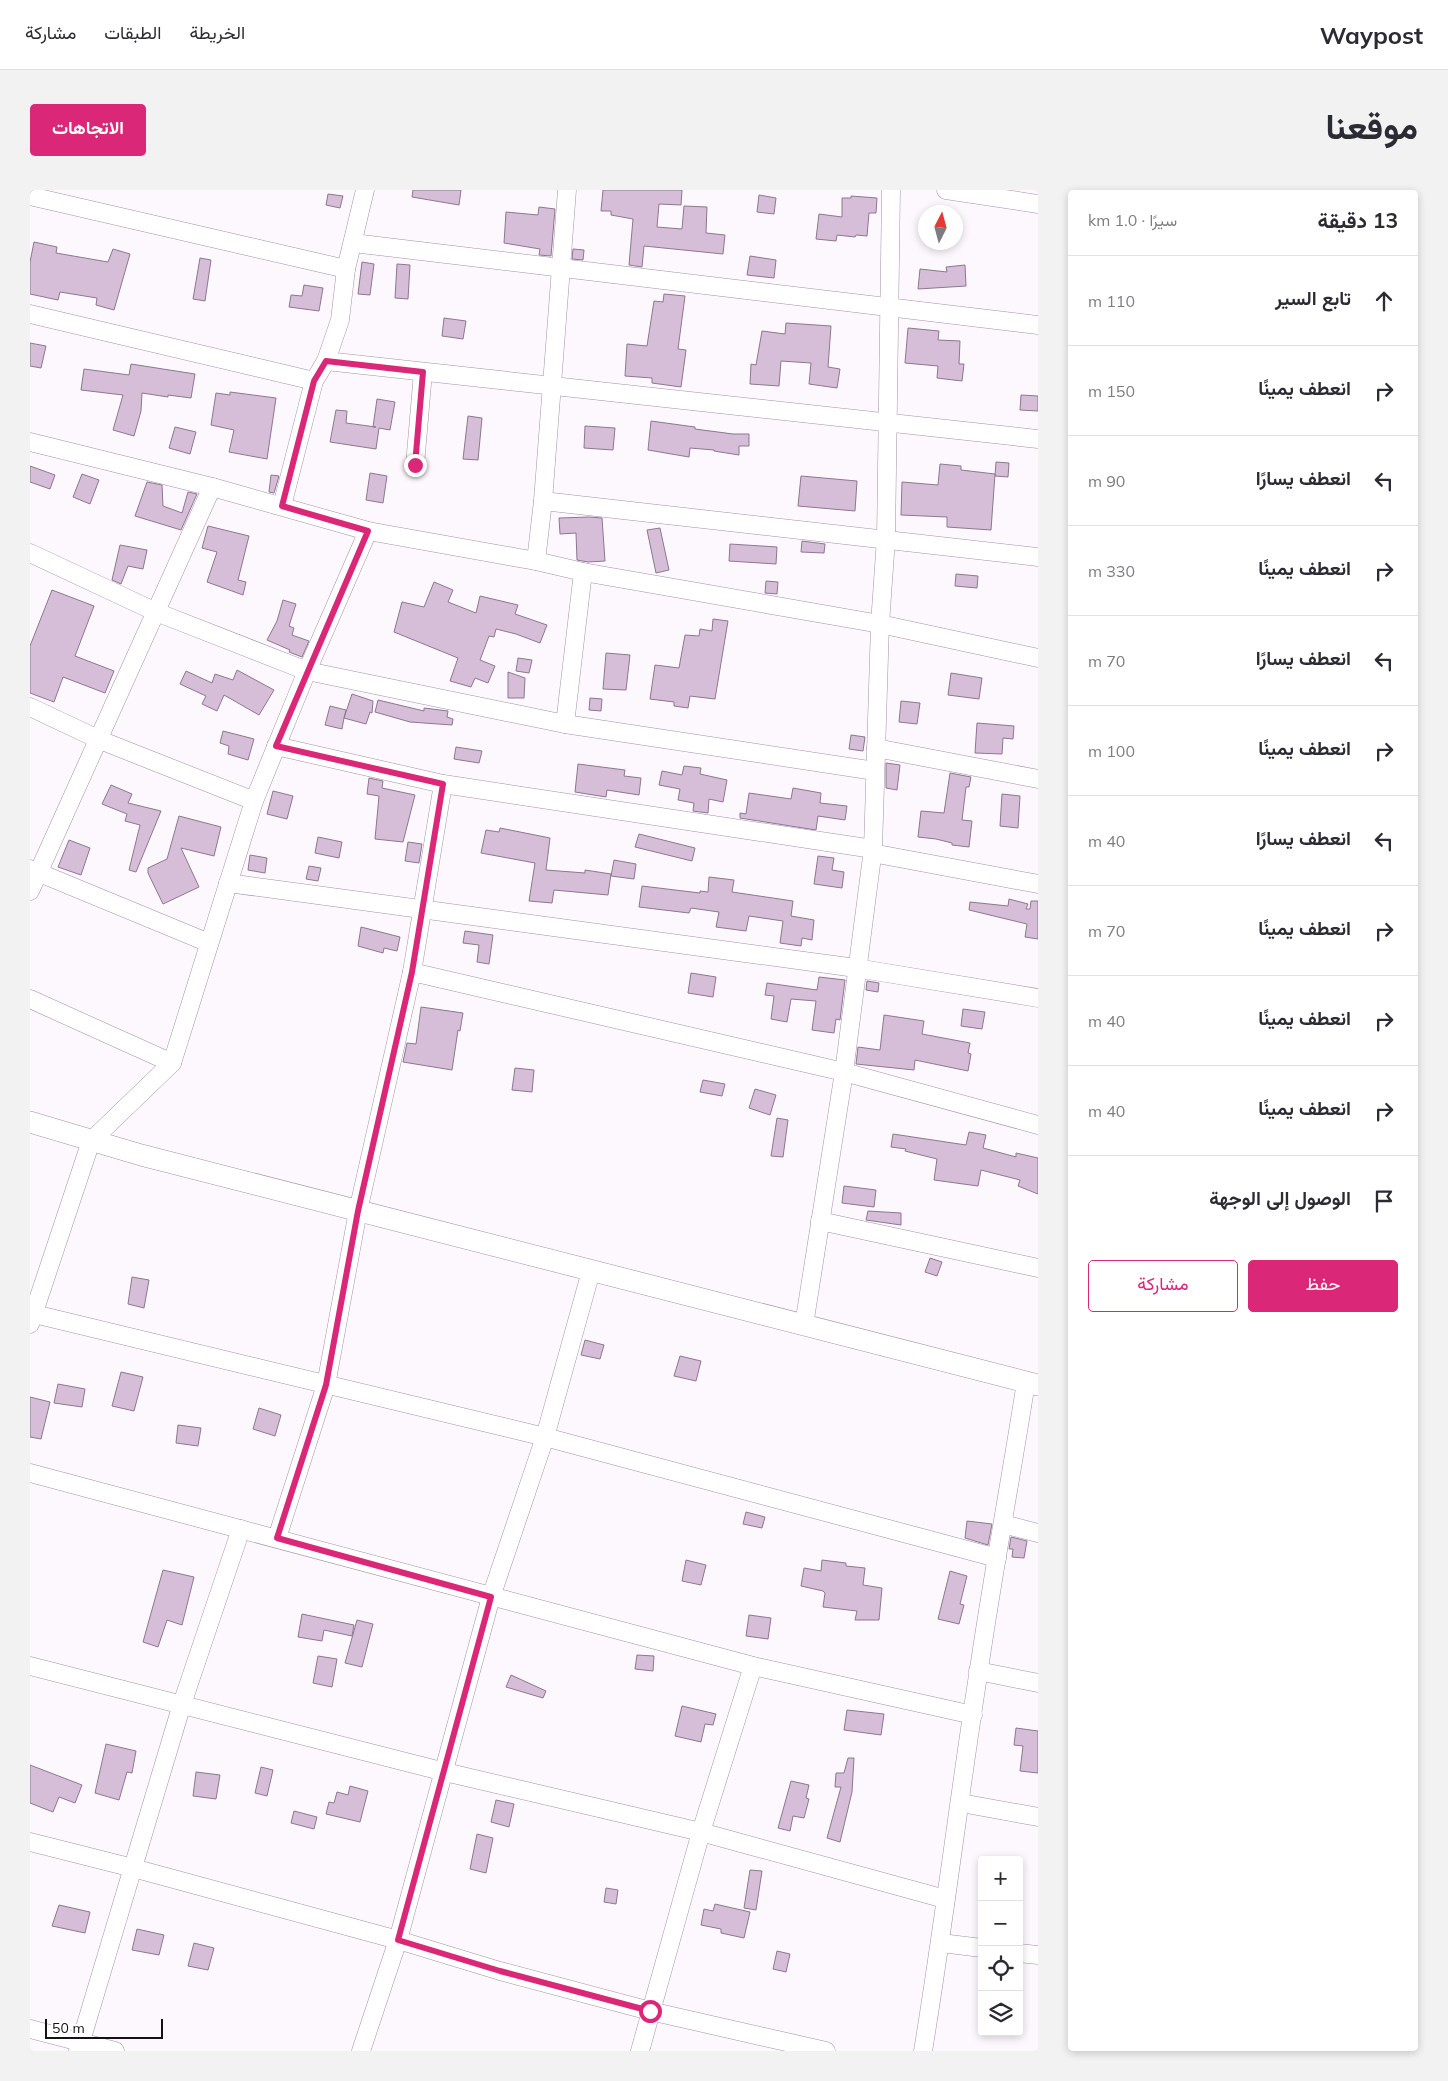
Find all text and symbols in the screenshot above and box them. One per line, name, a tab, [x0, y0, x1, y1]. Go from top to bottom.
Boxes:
text: Waypost	[1320, 20, 1423, 50]
text: مشاركة	[25, 21, 76, 44]
text: الطبقات	[104, 21, 161, 44]
text: الخريطة	[189, 21, 245, 44]
button: الاتجاهات	[30, 104, 146, 156]
text: موقعنا	[1325, 104, 1418, 148]
north arrow	[918, 205, 963, 250]
text: 13 دقيقة	[1318, 207, 1398, 233]
text: سيرًا · 1.0 km	[1088, 210, 1177, 230]
text: تابع السير	[1275, 286, 1351, 310]
icon: ahead	[1370, 287, 1398, 315]
text: 110 m	[1088, 291, 1135, 311]
text: انعطف يمينًا	[1258, 376, 1351, 400]
icon: right	[1370, 377, 1398, 405]
text: 150 m	[1088, 381, 1135, 401]
route end	[404, 454, 427, 477]
text: انعطف يسارًا	[1256, 466, 1351, 490]
icon: left	[1370, 467, 1398, 495]
text: 90 m	[1088, 471, 1125, 491]
text: انعطف يمينًا	[1258, 556, 1351, 580]
icon: right	[1370, 557, 1398, 585]
text: 330 m	[1088, 561, 1135, 581]
text: انعطف يسارًا	[1256, 646, 1351, 670]
icon: left	[1370, 647, 1398, 675]
text: 70 m	[1088, 651, 1125, 671]
text: انعطف يمينًا	[1258, 736, 1351, 760]
icon: right	[1370, 737, 1398, 765]
text: 100 m	[1088, 741, 1135, 761]
text: انعطف يسارًا	[1256, 826, 1351, 850]
icon: left	[1370, 827, 1398, 855]
text: 40 m	[1088, 831, 1125, 851]
text: انعطف يمينًا	[1258, 916, 1351, 940]
icon: right	[1370, 917, 1398, 945]
text: 70 m	[1088, 921, 1125, 941]
text: انعطف يمينًا	[1258, 1006, 1351, 1030]
icon: right	[1370, 1007, 1398, 1035]
text: 40 m	[1088, 1011, 1125, 1031]
text: انعطف يمينًا	[1258, 1096, 1351, 1120]
icon: right	[1370, 1097, 1398, 1125]
text: 40 m	[1088, 1101, 1125, 1121]
text: الوصول إلى الوجهة	[1209, 1186, 1351, 1210]
icon: arrive	[1370, 1187, 1398, 1215]
button: مشاركة	[1088, 1260, 1238, 1312]
button: حفظ	[1248, 1260, 1398, 1312]
map controls	[978, 1856, 1023, 2036]
button: +	[978, 1856, 1023, 1901]
button: −	[978, 1901, 1023, 1946]
button: locate	[978, 1946, 1023, 1991]
button: layers	[978, 1991, 1023, 2036]
route start	[639, 2000, 662, 2023]
scale bar	[45, 2016, 162, 2039]
text: 50 m	[52, 2019, 85, 2037]

